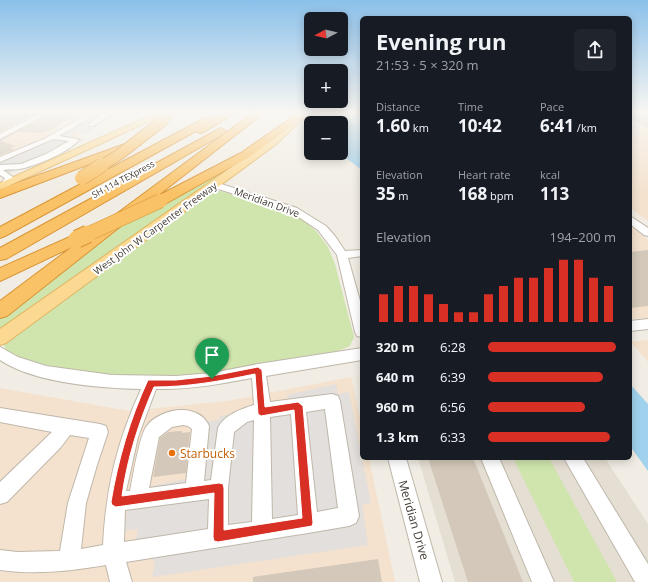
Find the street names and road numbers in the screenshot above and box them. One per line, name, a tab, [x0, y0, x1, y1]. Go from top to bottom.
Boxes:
street label: SH 114 TEXpress	[89, 157, 157, 201]
street label: West John W Carpenter Freeway	[90, 178, 220, 278]
street label: Meridian Drive	[232, 184, 302, 220]
street label: Meridian Drive	[394, 478, 434, 562]

